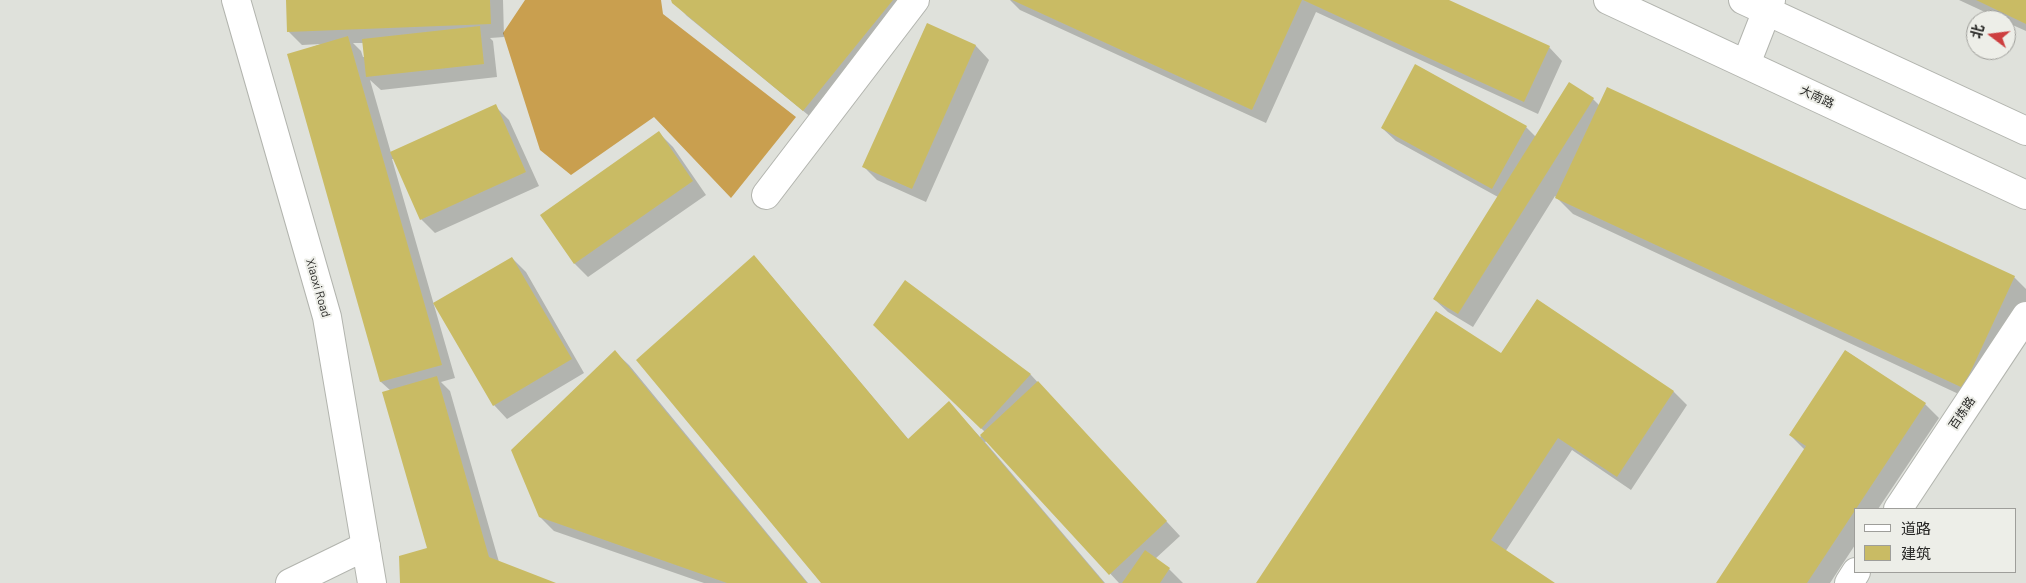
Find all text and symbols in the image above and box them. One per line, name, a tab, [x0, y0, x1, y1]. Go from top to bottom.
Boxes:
north arrow	[1966, 10, 2016, 60]
text: 北	[1967, 22, 1987, 40]
street label: 大南路	[1798, 83, 1836, 111]
street label: Xiaoxi Road	[303, 257, 333, 319]
street label: 百炼路	[1946, 394, 1978, 432]
legend	[1854, 508, 2016, 573]
text: 道路	[1901, 519, 1931, 537]
text: 建筑	[1901, 544, 1931, 562]

